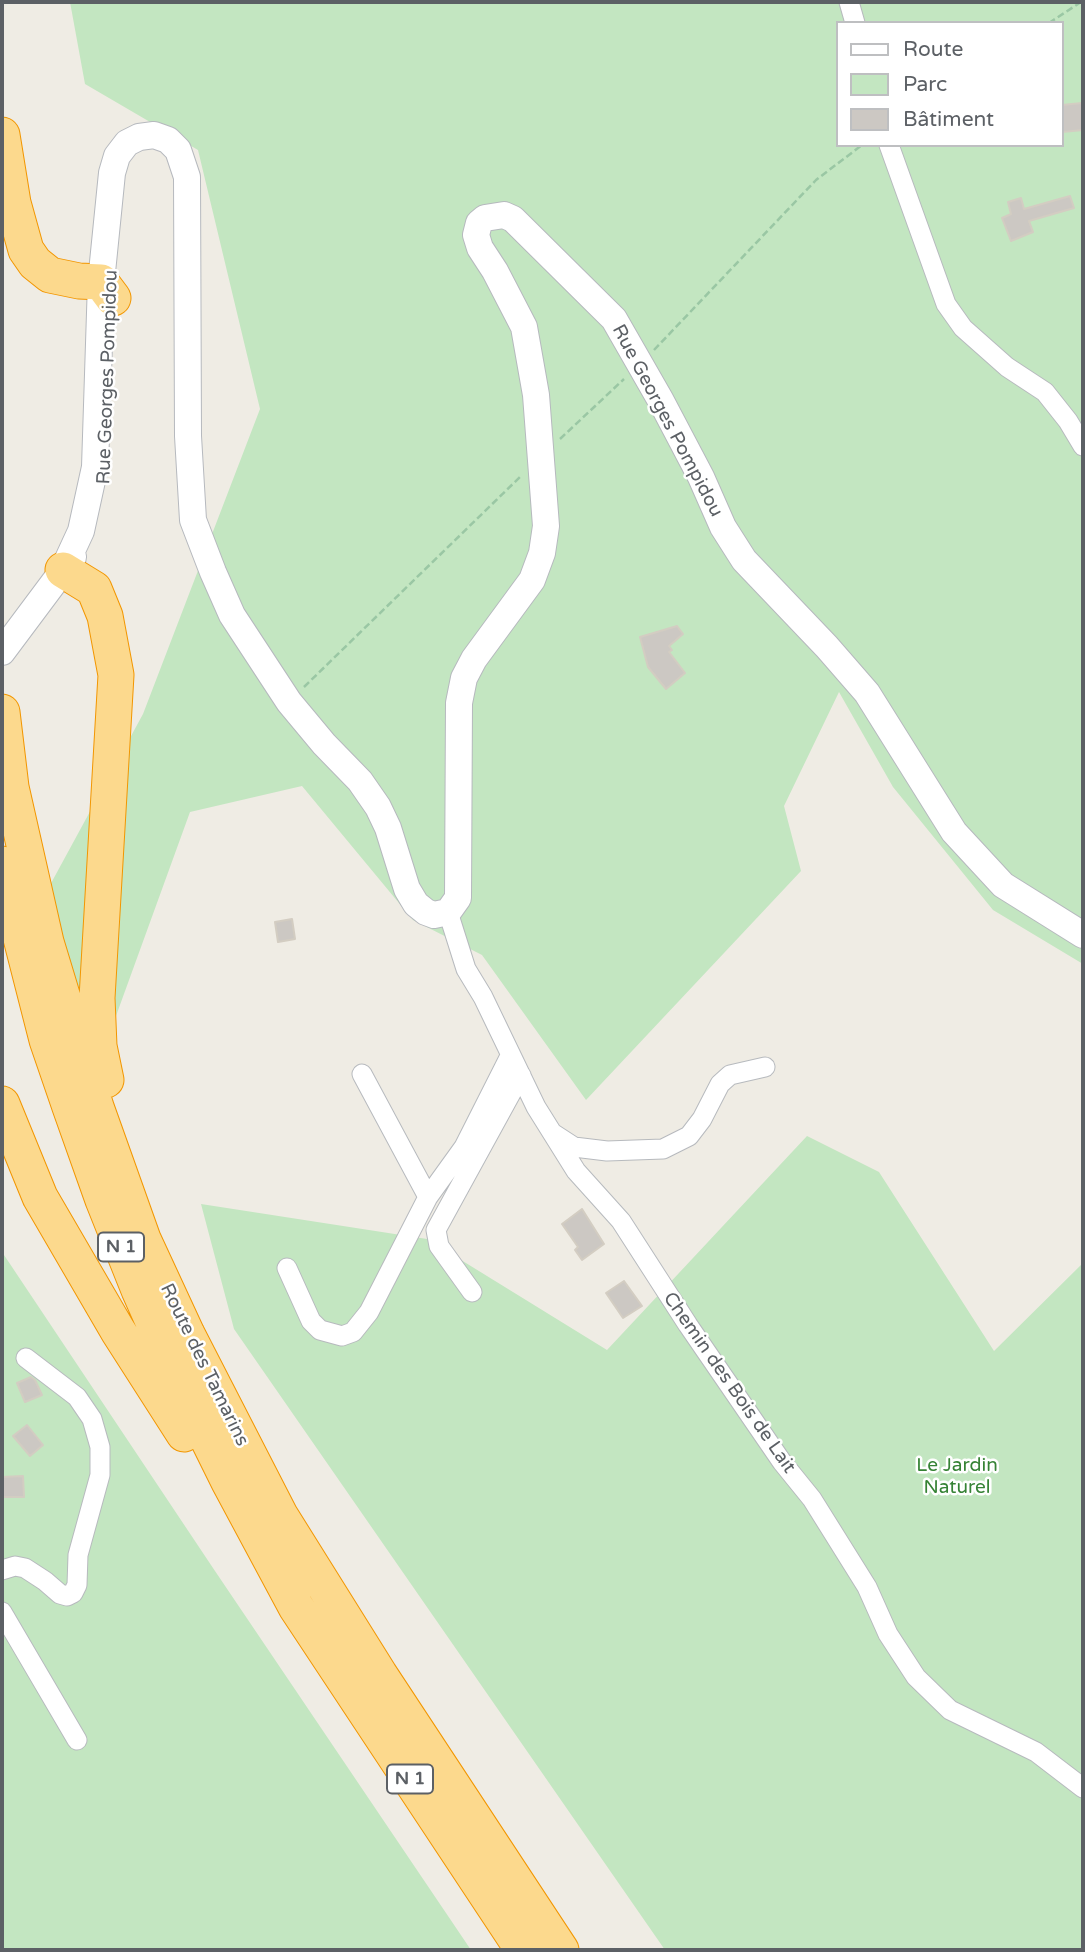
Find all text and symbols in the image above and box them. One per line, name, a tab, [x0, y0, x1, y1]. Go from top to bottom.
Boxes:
legend	[836, 21, 1064, 147]
text: Route	[903, 37, 963, 62]
text: Parc	[903, 72, 947, 97]
text: Bâtiment	[903, 107, 994, 132]
street label: Rue Georges Pompidou	[93, 269, 123, 485]
street label: Rue Georges Pompidou	[607, 321, 727, 521]
road number: N 1	[98, 1232, 144, 1262]
street label: Route des Tamarins	[155, 1280, 253, 1450]
street label: Chemin des Bois de Lait	[658, 1288, 800, 1478]
park label: Le Jardin Naturel	[916, 1455, 998, 1499]
road number: N 1	[387, 1764, 433, 1794]

